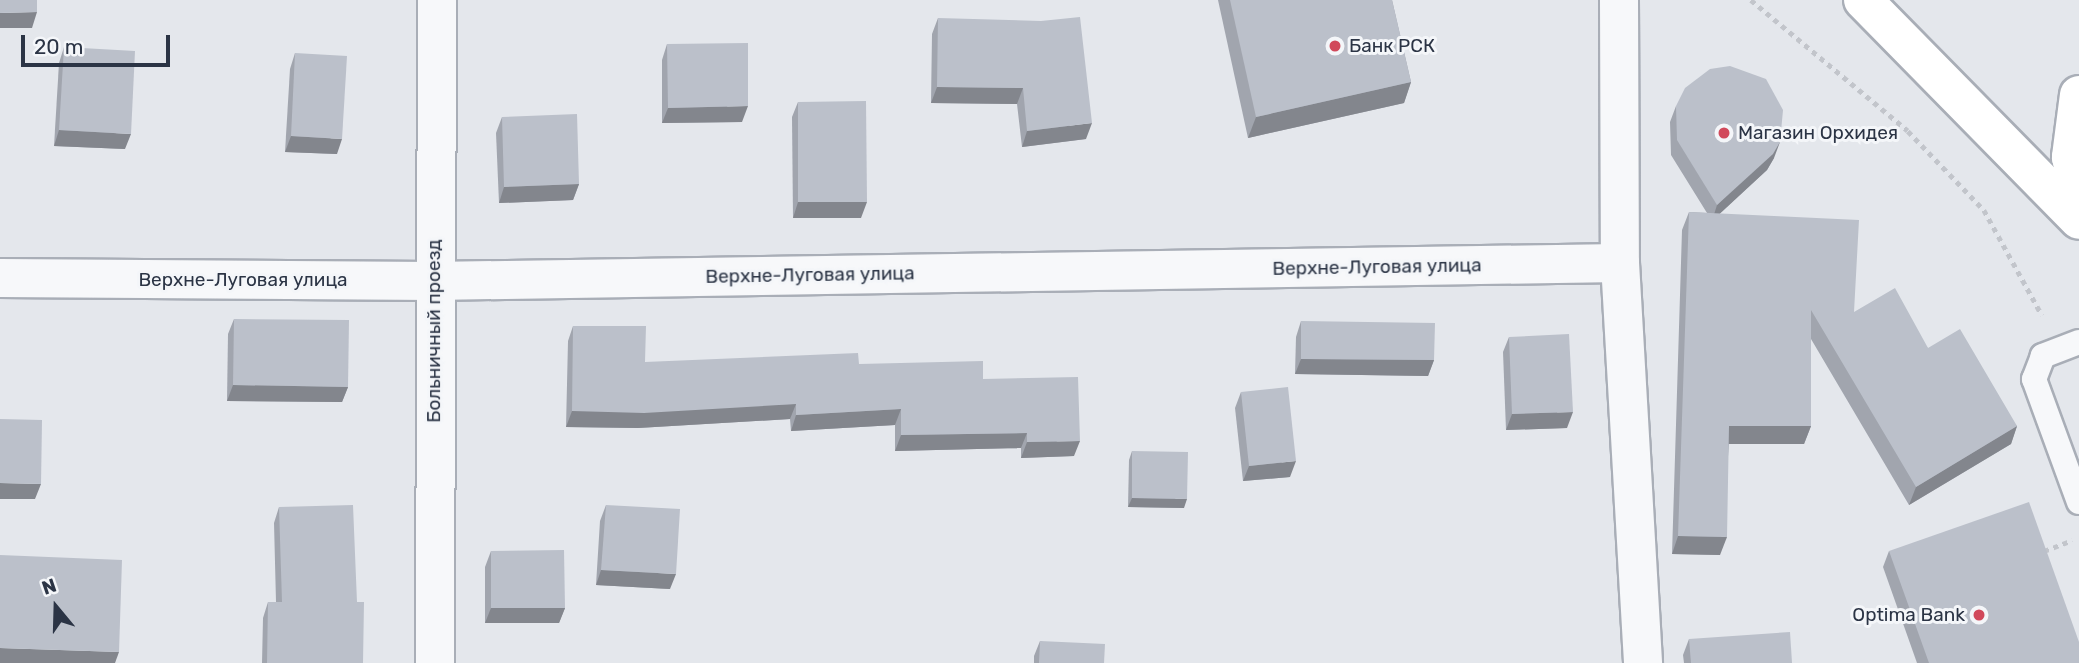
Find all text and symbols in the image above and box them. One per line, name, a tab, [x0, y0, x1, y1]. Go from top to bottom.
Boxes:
scale bar	[24, 21, 173, 65]
text: 20 m	[34, 34, 83, 59]
place label: Банк РСК	[1349, 35, 1435, 57]
marker: Банк РСК	[1327, 38, 1343, 54]
place label: Магазин Орхидея	[1738, 122, 1898, 144]
marker: Магазин Орхидея	[1716, 125, 1732, 141]
street label: Больничный проезд	[423, 239, 445, 423]
street label: Верхне-Луговая улица	[1272, 254, 1482, 280]
street label: Верхне-Луговая улица	[705, 262, 915, 288]
street label: Верхне-Луговая улица	[138, 269, 348, 291]
north arrow	[21, 572, 91, 642]
text: N	[39, 574, 59, 600]
place label: Optima Bank	[1852, 604, 1965, 626]
marker: Optima Bank	[1971, 607, 1987, 623]

